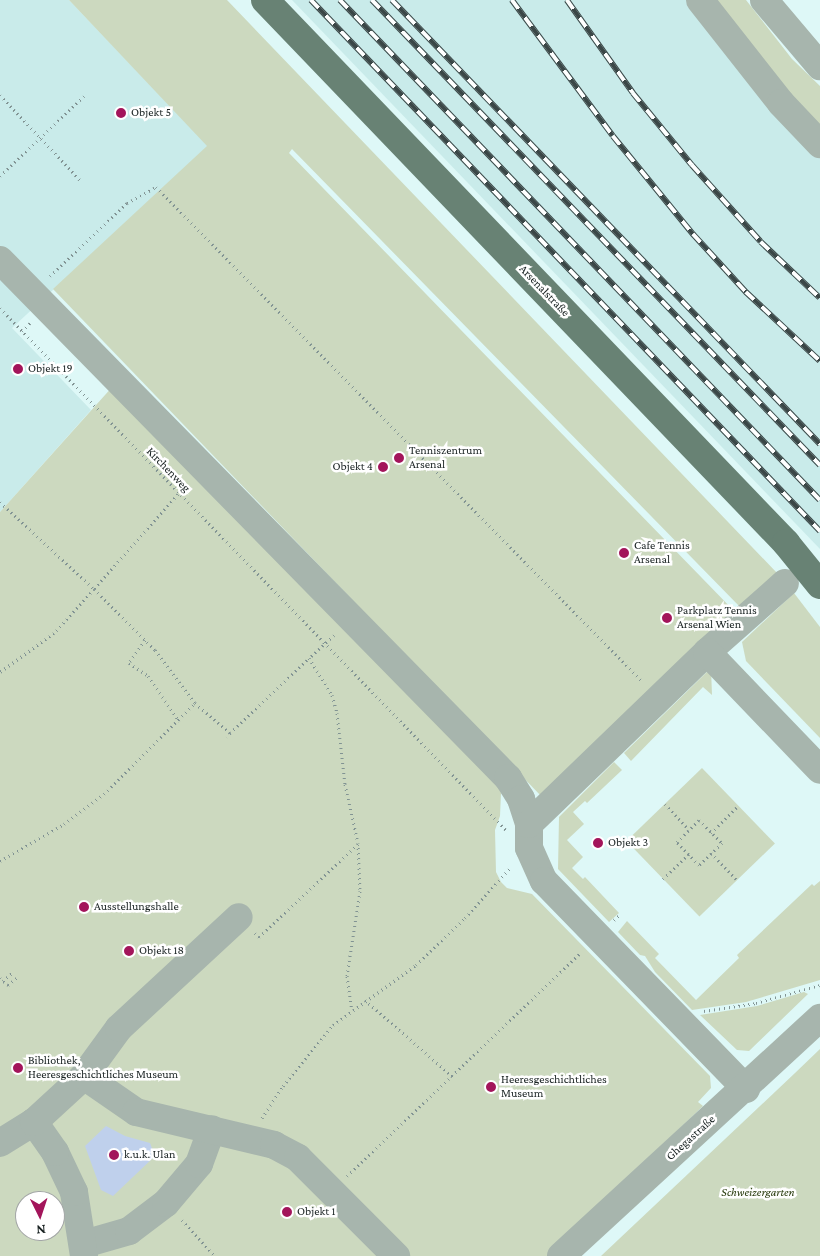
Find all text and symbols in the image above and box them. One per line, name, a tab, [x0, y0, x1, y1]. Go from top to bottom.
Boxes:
place label: Objekt 5	[131, 106, 171, 120]
marker: Objekt 5	[115, 107, 127, 119]
street label: Arsenalstraße	[516, 262, 572, 320]
place label: Objekt 19	[28, 362, 72, 376]
marker: Objekt 19	[12, 363, 24, 375]
place label: Tenniszentrum Arsenal	[409, 444, 482, 472]
street label: Kirchenweg	[143, 445, 193, 495]
marker: Tenniszentrum Arsenal	[393, 452, 405, 464]
place label: Objekt 4	[332, 460, 373, 474]
marker: Objekt 4	[377, 461, 389, 473]
place label: Cafe Tennis Arsenal	[634, 539, 690, 567]
marker: Cafe Tennis Arsenal	[618, 547, 630, 559]
place label: Parkplatz Tennis Arsenal Wien	[677, 604, 757, 632]
marker: Parkplatz Tennis Arsenal Wien	[661, 612, 673, 624]
place label: Objekt 3	[608, 836, 648, 850]
marker: Objekt 3	[592, 837, 604, 849]
place label: Ausstellungshalle	[94, 900, 179, 914]
marker: Ausstellungshalle	[78, 901, 90, 913]
place label: Objekt 18	[139, 944, 184, 958]
marker: Objekt 18	[123, 945, 135, 957]
place label: Bibliothek, Heeresgeschichtliches Museum	[28, 1054, 178, 1082]
marker: Bibliothek, Heeresgeschichtliches Museum	[12, 1062, 24, 1074]
place label: Heeresgeschichtliches Museum	[501, 1073, 607, 1101]
marker: Heeresgeschichtliches Museum	[485, 1081, 497, 1093]
street label: Ghegastraße	[664, 1112, 718, 1164]
place label: k.u.k. Ulan	[124, 1148, 175, 1162]
marker: k.u.k. Ulan	[108, 1149, 120, 1161]
park label: Schweizergarten	[721, 1186, 795, 1200]
north arrow	[15, 1191, 65, 1241]
place label: Objekt 1	[297, 1205, 335, 1219]
marker: Objekt 1	[281, 1206, 293, 1218]
text: N	[36, 1222, 46, 1238]

